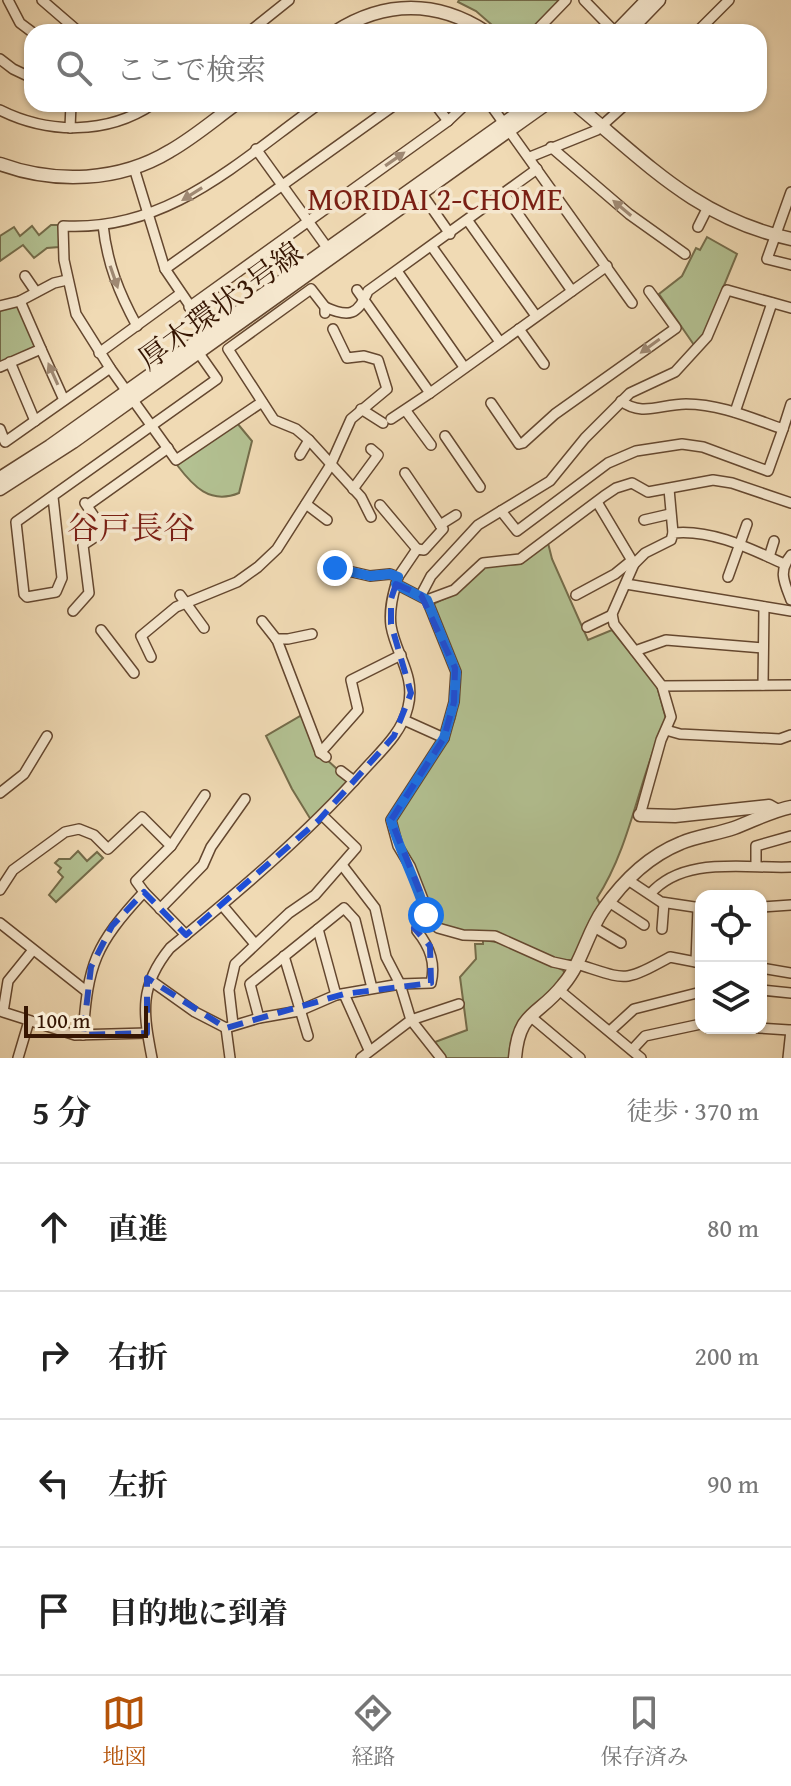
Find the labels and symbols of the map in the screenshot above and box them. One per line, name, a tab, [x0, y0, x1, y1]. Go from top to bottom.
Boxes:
one-way arrow	[384, 151, 406, 167]
district label: MORIDAI 2-CHOME	[307, 175, 563, 222]
one-way arrow	[181, 186, 203, 200]
one-way arrow	[613, 200, 633, 217]
street label: 厚木環状3号線	[128, 230, 312, 380]
one-way arrow	[108, 266, 121, 290]
one-way arrow	[639, 338, 660, 354]
one-way arrow	[46, 362, 59, 386]
district label: 谷戸長谷	[67, 504, 195, 551]
route end	[317, 550, 353, 586]
route start	[408, 897, 444, 933]
scale bar	[24, 1002, 148, 1038]

